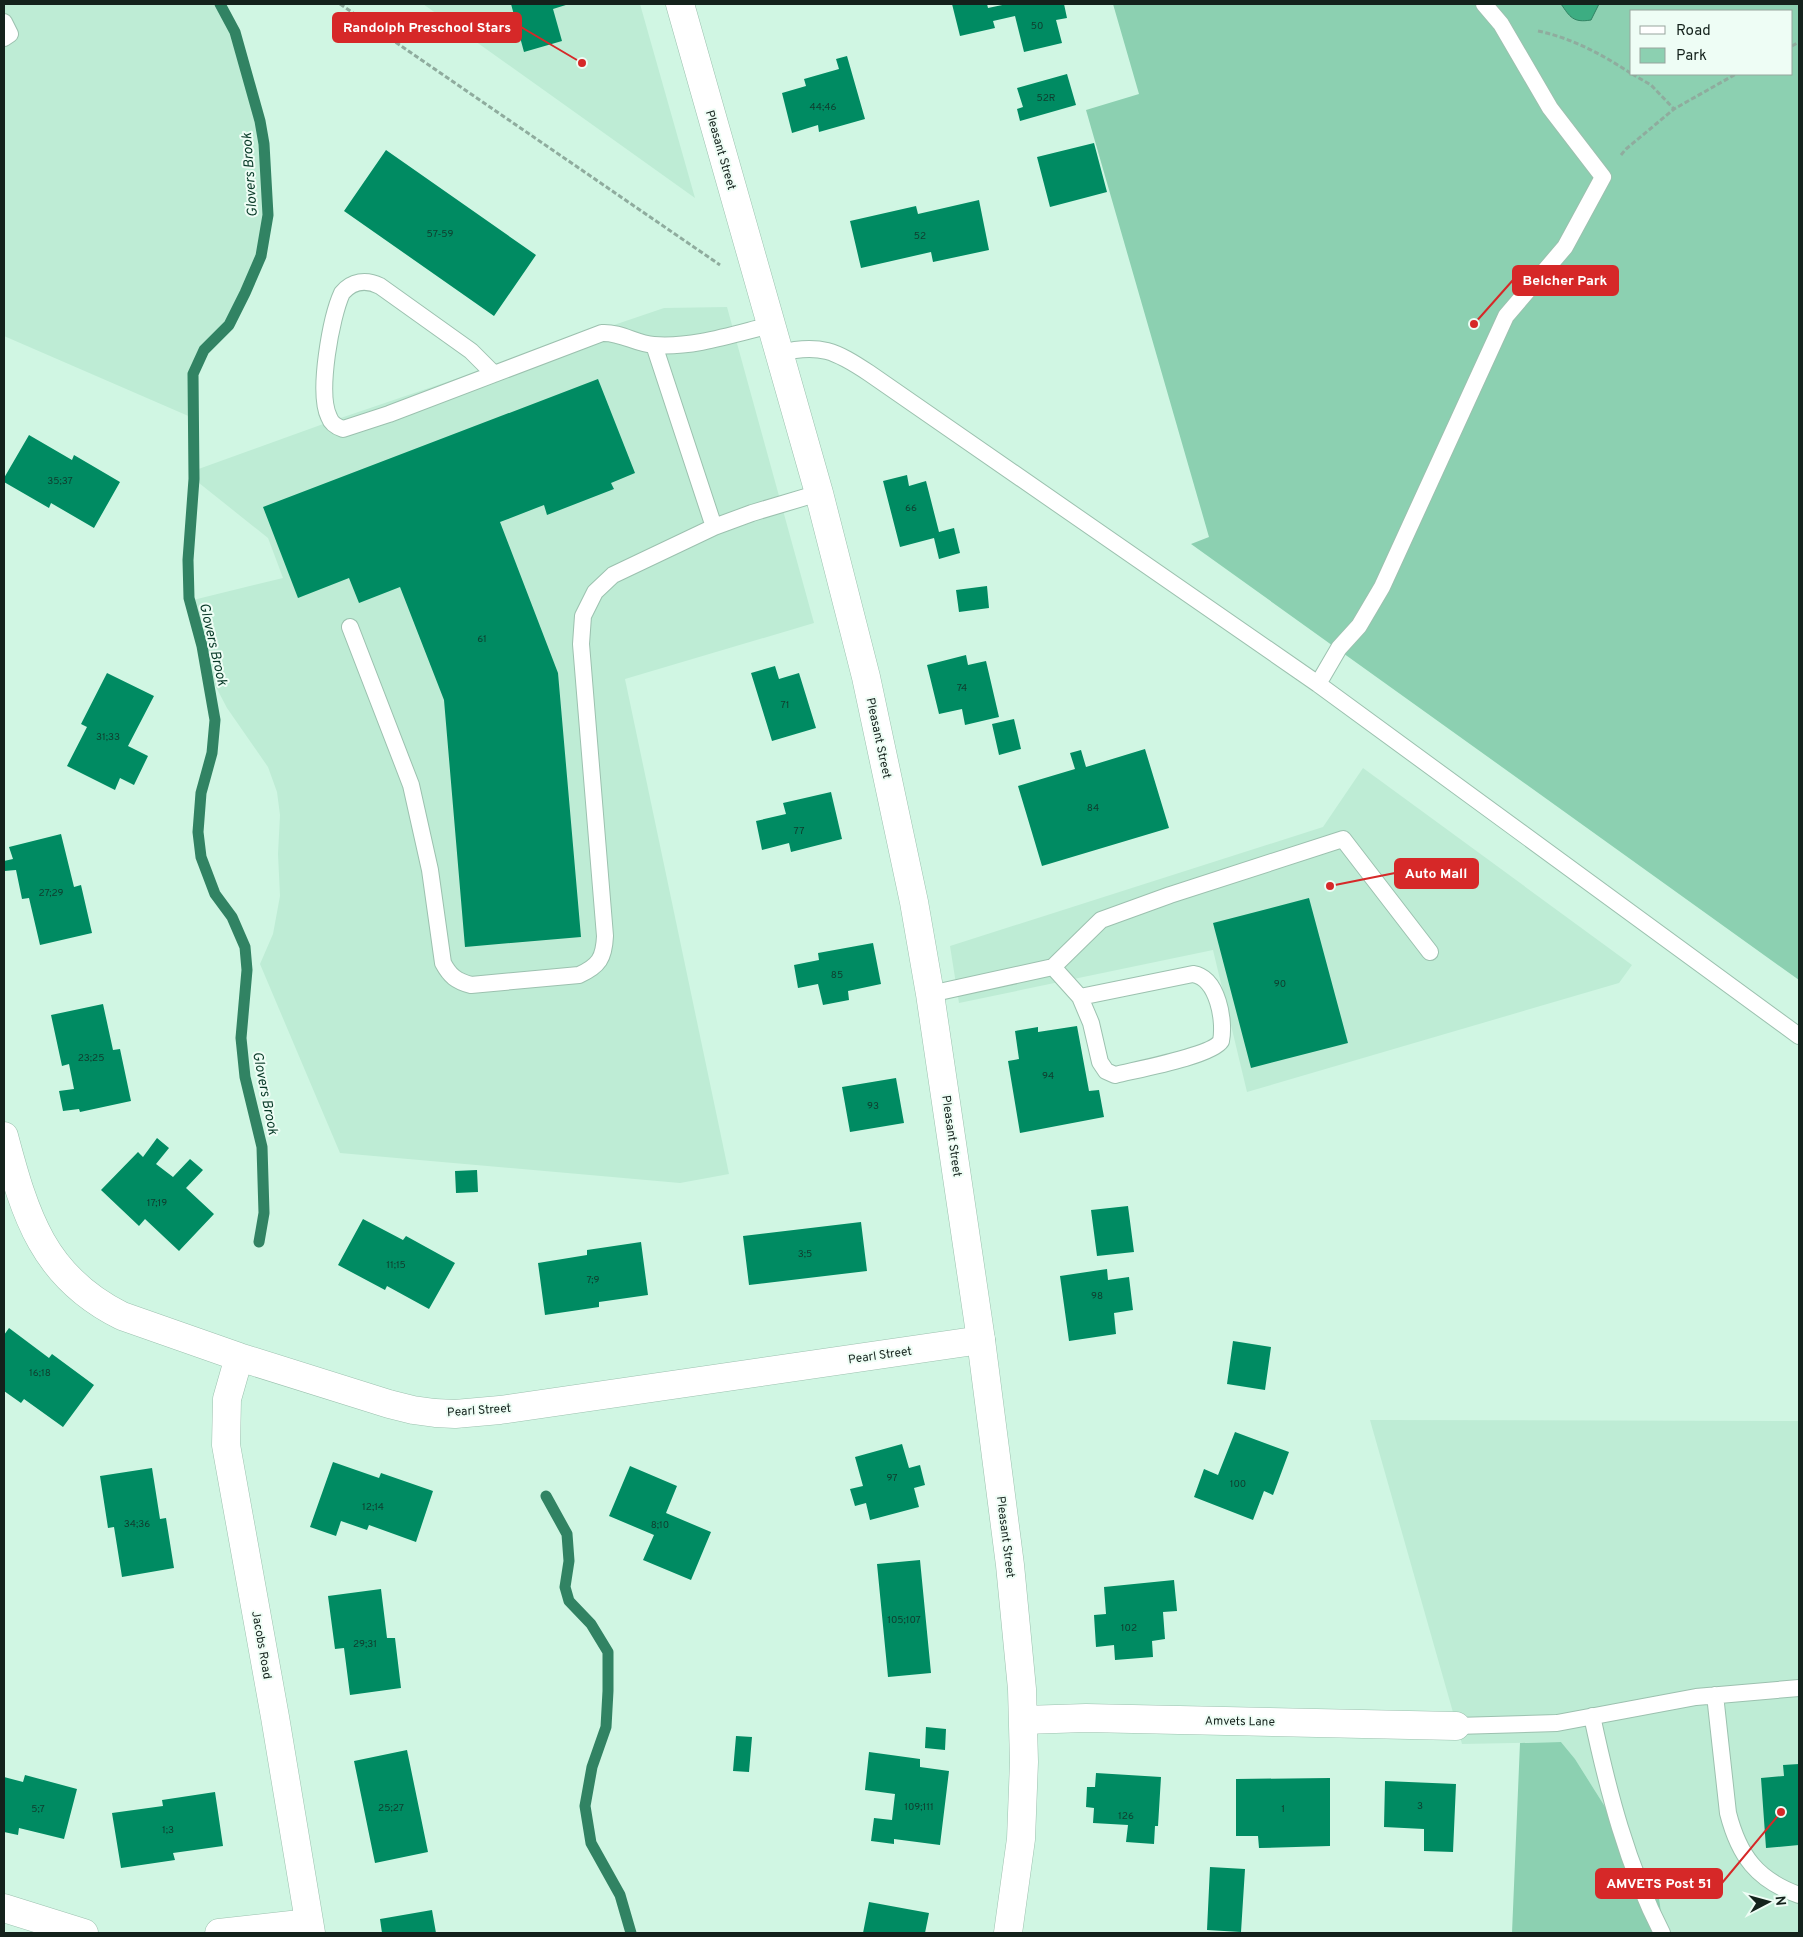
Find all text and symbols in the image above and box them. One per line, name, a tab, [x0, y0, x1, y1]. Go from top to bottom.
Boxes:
legend	[1630, 10, 1793, 75]
callout: Randolph Preschool Stars	[333, 13, 521, 42]
text: Randolph Preschool Stars	[343, 20, 511, 37]
house number: 50	[1031, 20, 1043, 33]
text: Road	[1676, 22, 1711, 41]
text: Park	[1676, 47, 1707, 66]
house number: 52R	[1037, 92, 1055, 105]
house number: 44;46	[810, 101, 836, 114]
street label: Pleasant Street	[701, 108, 739, 192]
water label: Glovers Brook	[239, 131, 262, 218]
house number: 57-59	[427, 228, 453, 241]
house number: 52	[914, 230, 926, 243]
callout: Belcher Park	[1513, 266, 1618, 295]
text: Belcher Park	[1523, 273, 1608, 290]
house number: 35;37	[47, 475, 73, 488]
house number: 66	[905, 502, 917, 515]
water label: Glovers Brook	[195, 601, 231, 688]
house number: 61	[477, 633, 487, 646]
house number: 74	[957, 682, 967, 695]
street label: Pleasant Street	[862, 696, 894, 780]
house number: 71	[780, 699, 790, 712]
house number: 31;33	[96, 731, 120, 744]
house number: 84	[1087, 802, 1099, 815]
house number: 77	[794, 825, 804, 838]
callout: Auto Mall	[1395, 859, 1478, 888]
text: Auto Mall	[1405, 866, 1467, 883]
house number: 27;29	[38, 887, 64, 900]
house number: 85	[831, 969, 843, 982]
house number: 90	[1274, 978, 1286, 991]
water label: Glovers Brook	[248, 1050, 281, 1137]
house number: 23;25	[78, 1052, 104, 1065]
house number: 94	[1042, 1070, 1054, 1083]
street label: Pleasant Street	[937, 1094, 965, 1178]
house number: 93	[867, 1100, 879, 1113]
house number: 17;19	[147, 1197, 167, 1210]
house number: 3;5	[798, 1248, 812, 1261]
house number: 11;15	[386, 1259, 406, 1272]
house number: 7;9	[586, 1274, 600, 1287]
house number: 98	[1091, 1290, 1103, 1303]
street label: Pearl Street	[847, 1344, 913, 1368]
house number: 16;18	[29, 1367, 51, 1380]
street label: Pearl Street	[447, 1401, 512, 1421]
house number: 97	[887, 1472, 897, 1485]
house number: 100	[1230, 1478, 1246, 1491]
street label: Pleasant Street	[992, 1495, 1018, 1579]
house number: 12;14	[362, 1501, 384, 1514]
house number: 34;36	[124, 1518, 150, 1531]
house number: 8;10	[651, 1519, 669, 1532]
street label: Jacobs Road	[247, 1610, 275, 1680]
house number: 105;107	[887, 1614, 921, 1627]
house number: 102	[1121, 1622, 1137, 1635]
house number: 29;31	[353, 1638, 377, 1651]
street label: Amvets Lane	[1205, 1713, 1275, 1731]
house number: 3	[1417, 1800, 1423, 1813]
house number: 109;111	[904, 1801, 934, 1814]
house number: 25;27	[378, 1802, 404, 1815]
house number: 5;7	[31, 1803, 45, 1816]
house number: 1	[1281, 1803, 1285, 1816]
house number: 126	[1118, 1810, 1134, 1823]
house number: 1;3	[162, 1824, 174, 1837]
callout: AMVETS Post 51	[1596, 1869, 1722, 1898]
text: AMVETS Post 51	[1606, 1876, 1712, 1893]
north arrow	[1743, 1877, 1793, 1927]
text: N	[1770, 1895, 1788, 1907]

